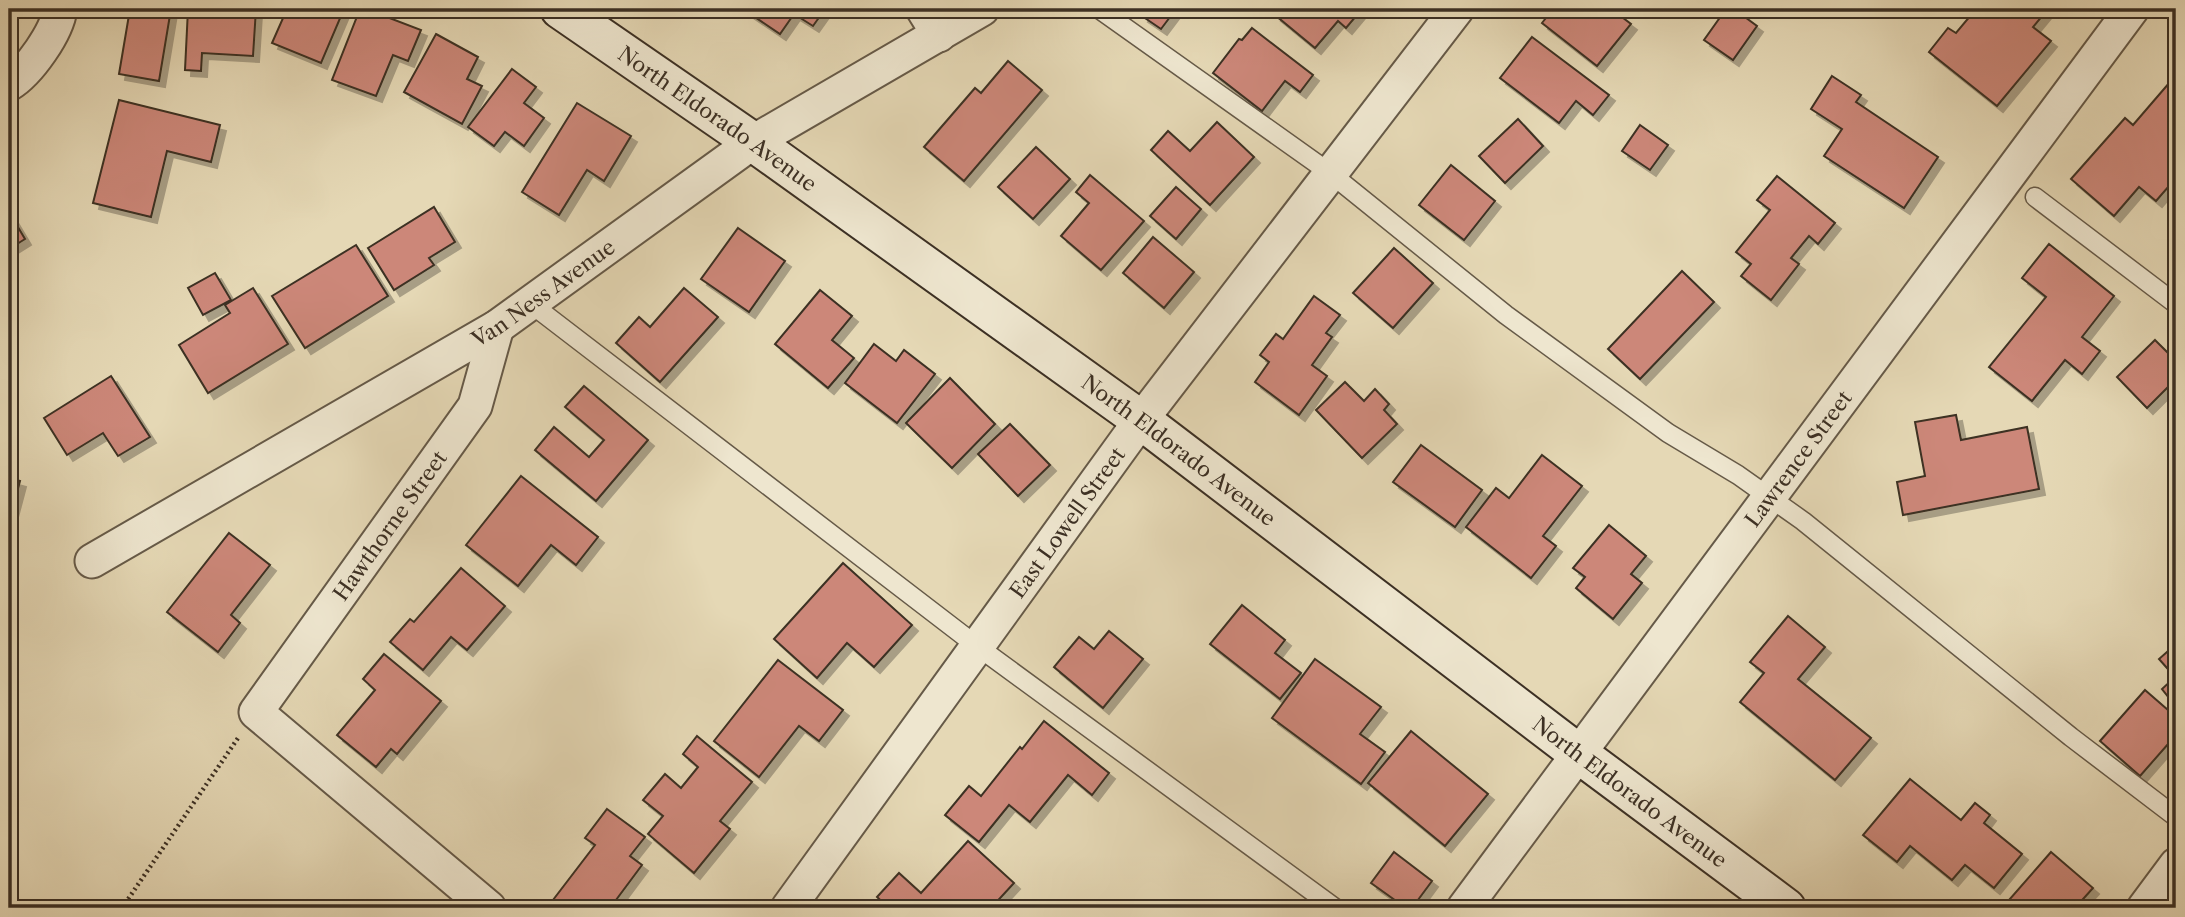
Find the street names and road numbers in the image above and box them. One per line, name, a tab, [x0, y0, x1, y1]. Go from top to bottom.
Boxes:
street label: North Eldorado Avenue	[614, 41, 822, 196]
street label: Van Ness Avenue	[466, 234, 619, 352]
street label: North Eldorado Avenue	[1077, 369, 1281, 531]
street label: Lawrence Street	[1739, 385, 1857, 531]
street label: East Lowell Street	[1004, 442, 1130, 603]
street label: Hawthorne Street	[328, 445, 452, 605]
street label: North Eldorado Avenue	[1528, 711, 1732, 872]

